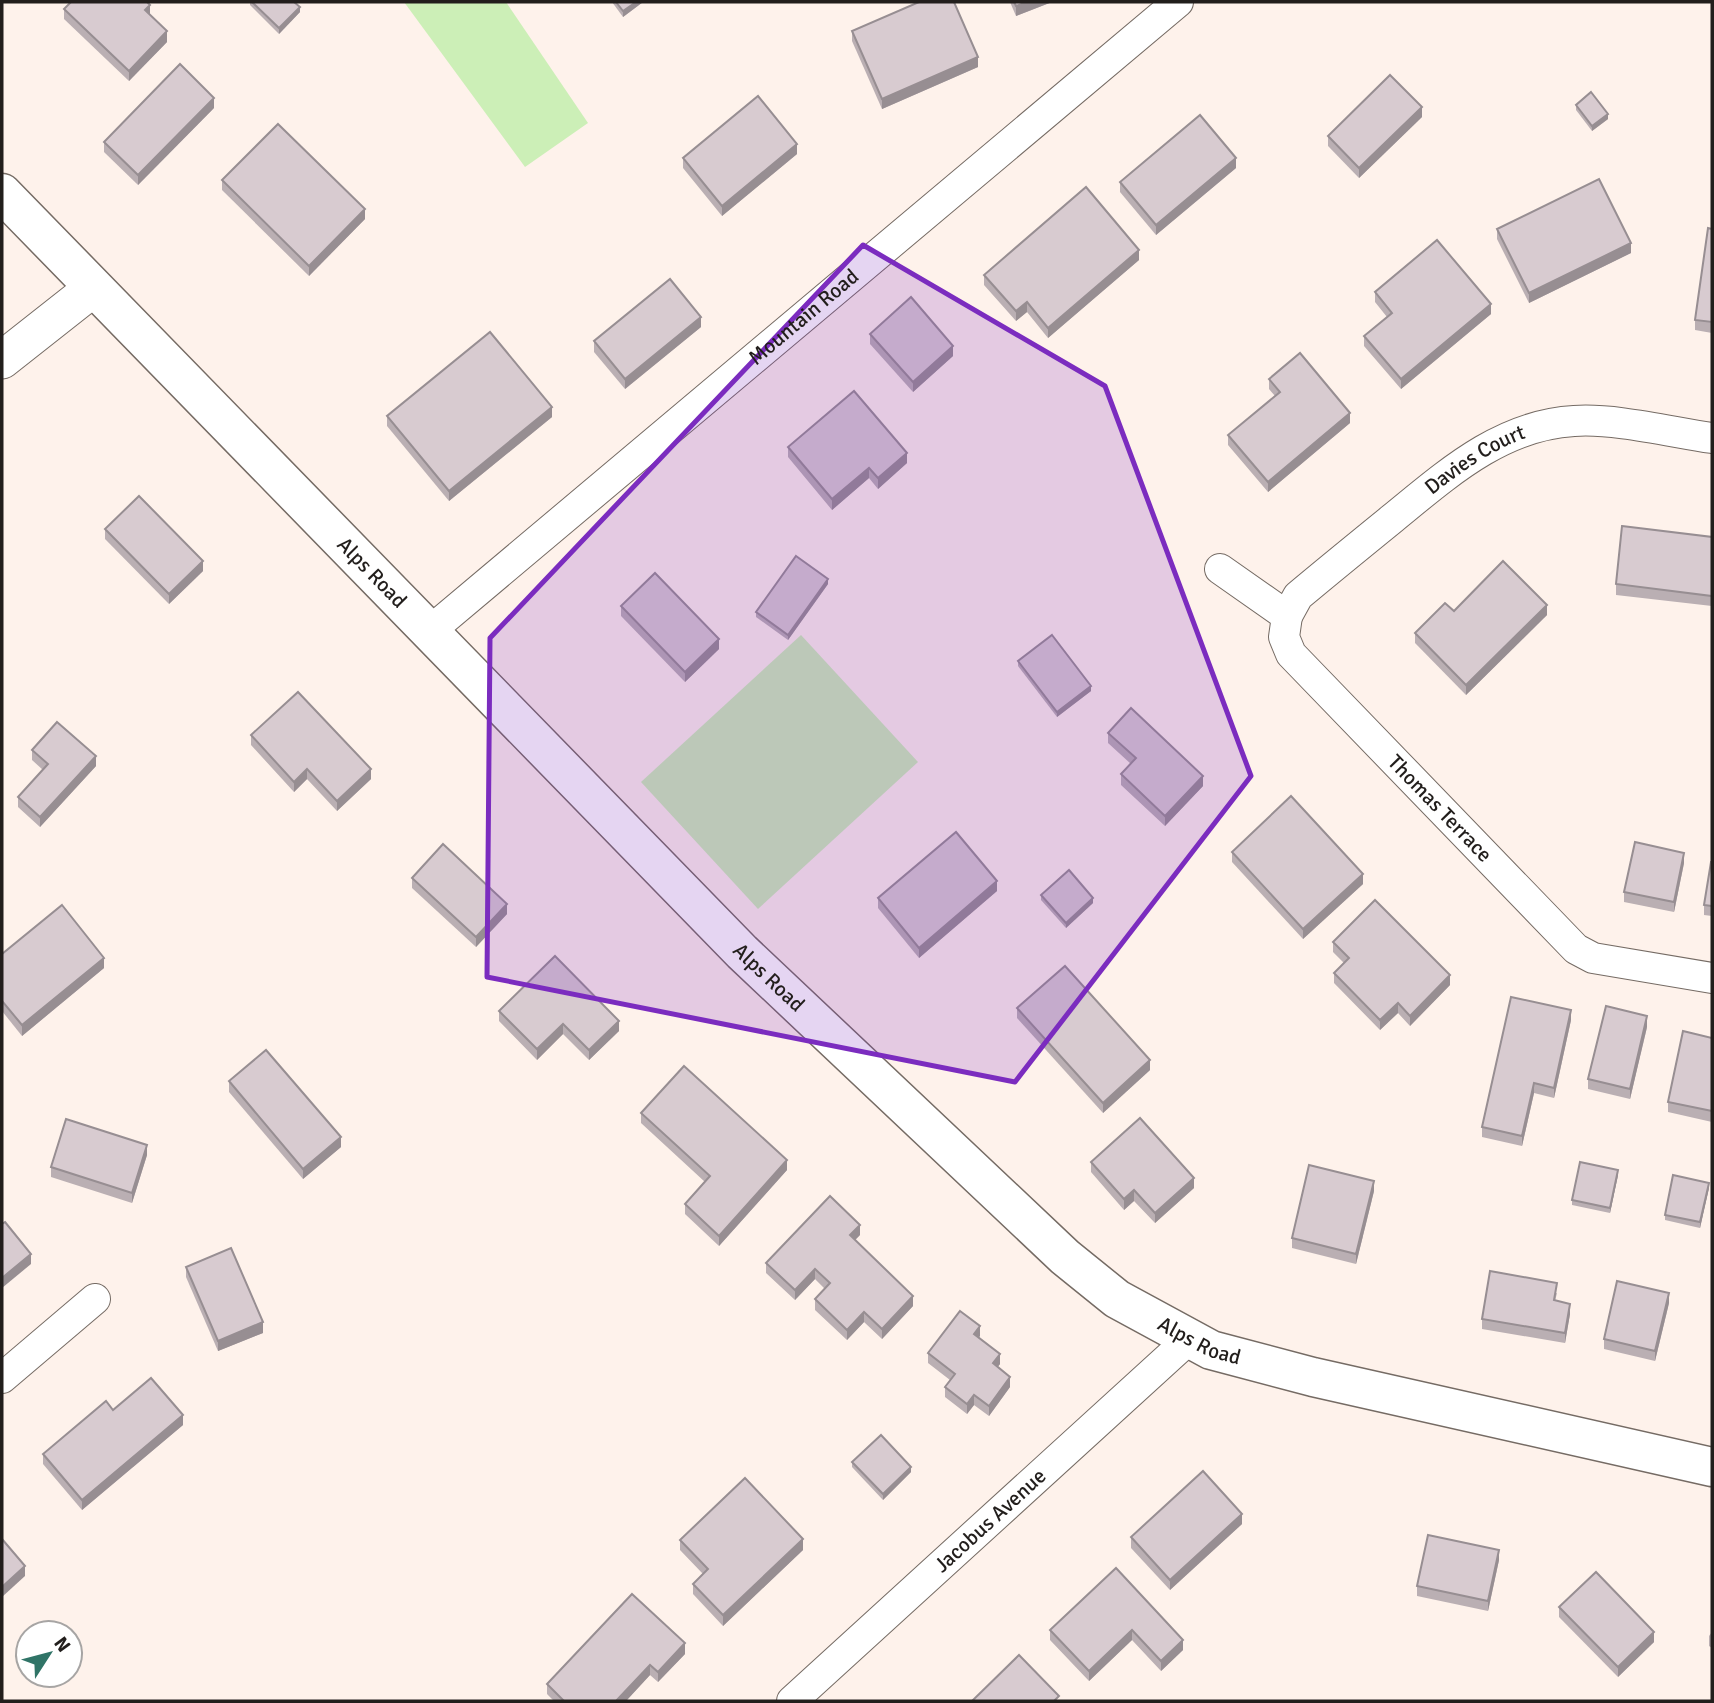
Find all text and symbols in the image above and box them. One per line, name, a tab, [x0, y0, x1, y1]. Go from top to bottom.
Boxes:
street label: Mountain Road	[743, 263, 864, 371]
street label: Davies Court	[1419, 419, 1529, 500]
street label: Alps Road	[332, 532, 412, 613]
street label: Thomas Terrace	[1382, 749, 1498, 867]
street label: Alps Road	[728, 938, 810, 1017]
street label: Alps Road	[1153, 1311, 1244, 1370]
street label: Jacobus Avenue	[929, 1463, 1051, 1578]
north arrow	[14, 1619, 84, 1689]
text: N	[48, 1632, 76, 1657]

